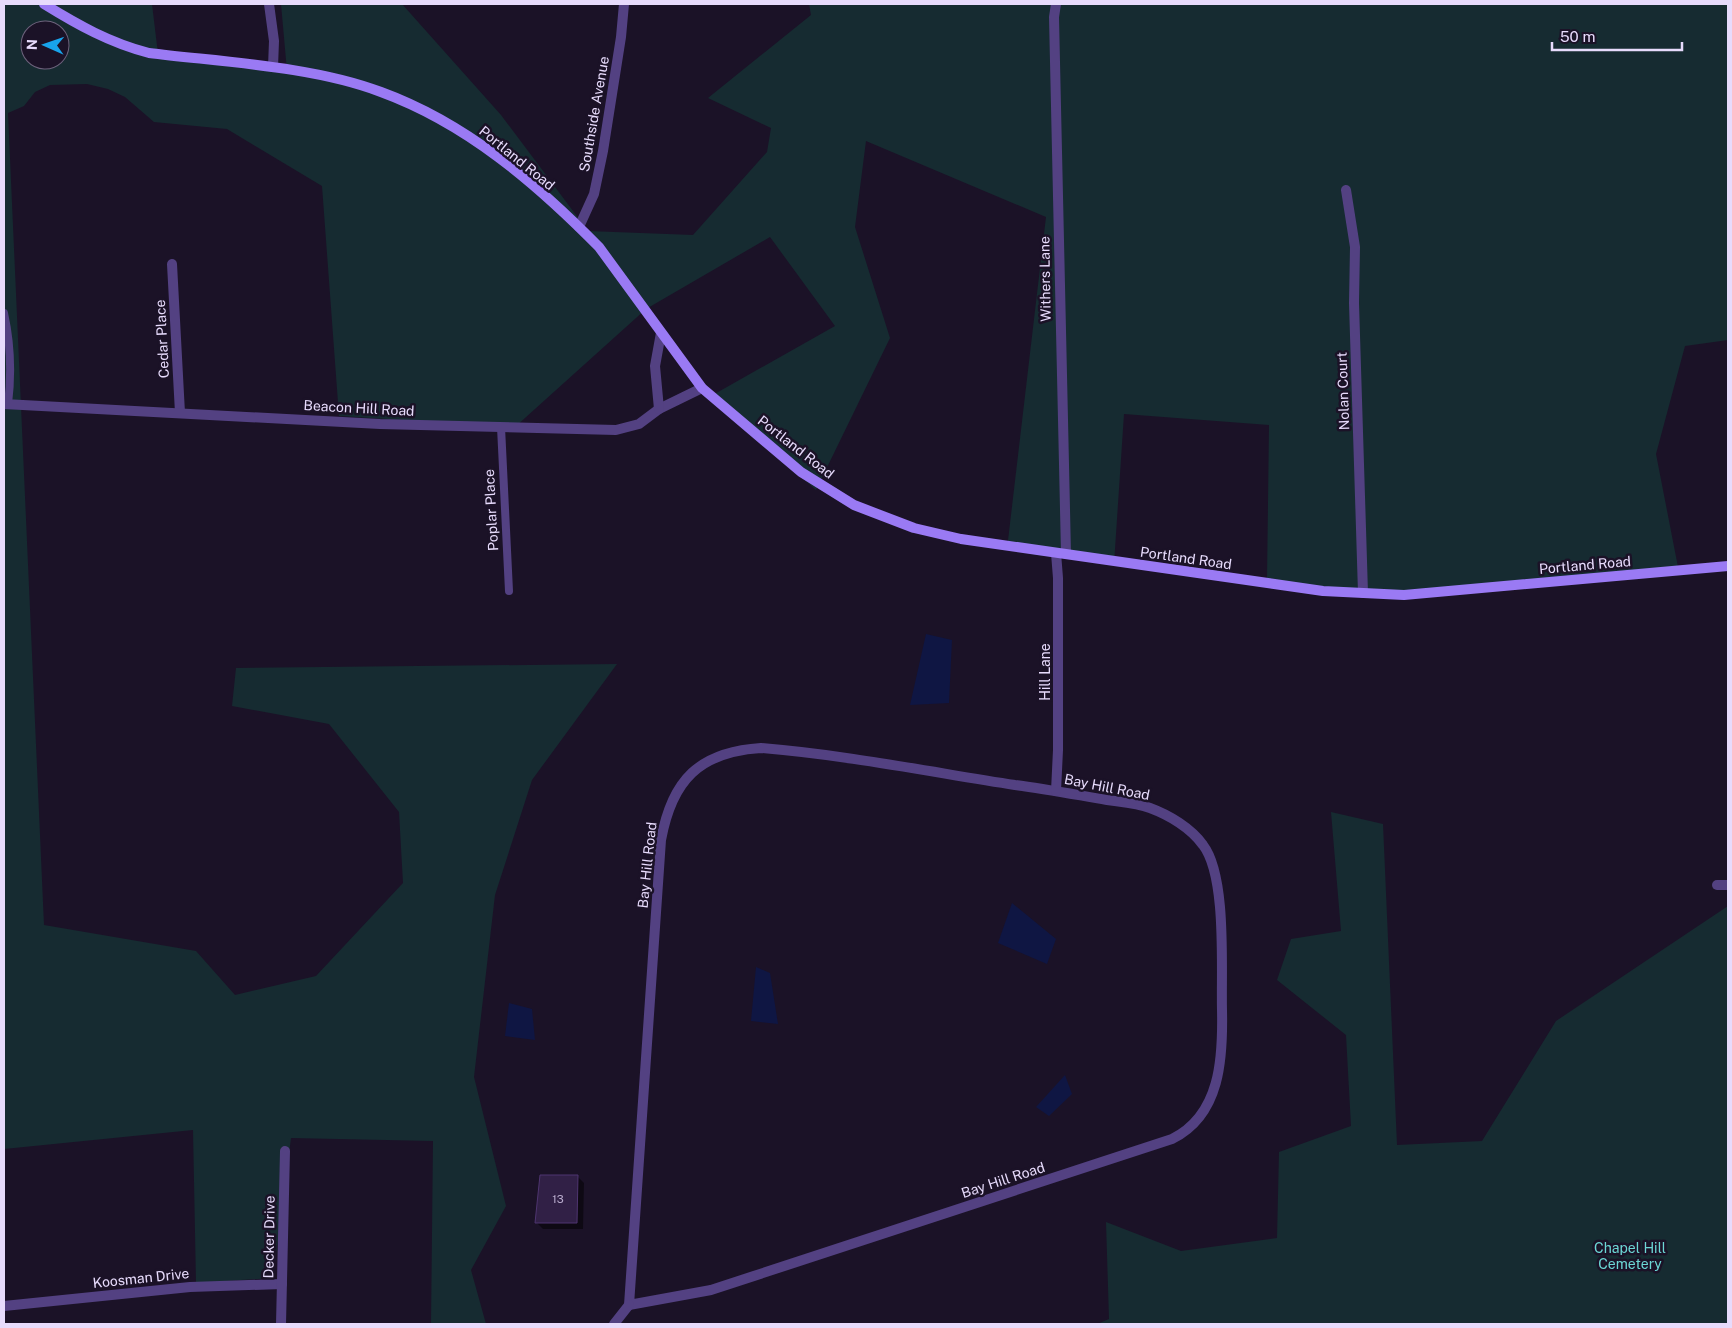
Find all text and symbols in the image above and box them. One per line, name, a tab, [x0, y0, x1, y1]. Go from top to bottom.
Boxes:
north arrow	[20, 20, 70, 70]
scale bar	[1552, 20, 1682, 52]
text: 50 m	[1560, 28, 1595, 45]
text: N	[24, 39, 40, 50]
street label: Southside Avenue	[576, 55, 612, 173]
street label: Portland Road	[476, 123, 558, 193]
street label: Withers Lane	[1036, 236, 1054, 322]
street label: Cedar Place	[152, 299, 172, 379]
street label: Nolan Court	[1334, 352, 1352, 430]
street label: Beacon Hill Road	[303, 397, 415, 419]
street label: Portland Road	[755, 412, 837, 482]
street label: Poplar Place	[481, 468, 501, 551]
street label: Portland Road	[1139, 544, 1233, 572]
street label: Portland Road	[1538, 553, 1632, 577]
street label: Hill Lane	[1037, 643, 1053, 701]
street label: Bay Hill Road	[1063, 771, 1151, 803]
street label: Bay Hill Road	[635, 821, 659, 909]
street label: Bay Hill Road	[959, 1159, 1047, 1201]
house number: 13	[552, 1193, 564, 1205]
street label: Decker Drive	[260, 1195, 278, 1279]
park label: Chapel Hill Cemetery	[1594, 1240, 1666, 1272]
street label: Koosman Drive	[92, 1265, 190, 1291]

